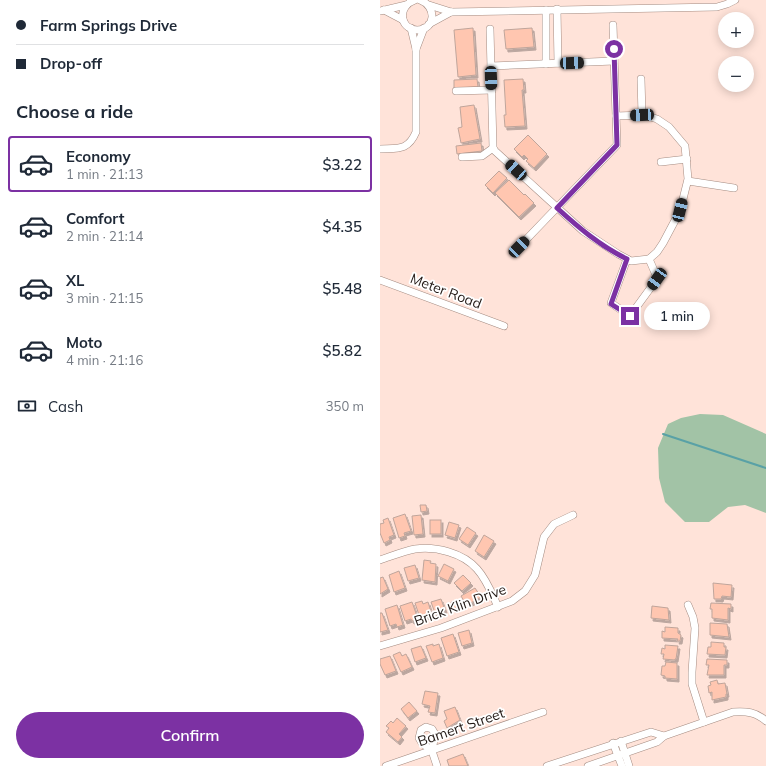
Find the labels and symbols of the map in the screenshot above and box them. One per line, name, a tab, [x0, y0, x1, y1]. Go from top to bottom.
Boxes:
route start	[605, 40, 623, 58]
car	[560, 57, 584, 69]
car	[485, 66, 497, 90]
car	[630, 108, 654, 122]
car	[503, 158, 529, 182]
car	[671, 197, 689, 223]
car	[506, 234, 532, 260]
car	[645, 266, 669, 292]
street label: Meter Road	[408, 269, 484, 313]
callout: 1 min	[644, 302, 710, 330]
route end	[621, 307, 639, 325]
street label: Brick Klin Drive	[411, 580, 509, 630]
street label: Bamert Street	[415, 704, 507, 750]

